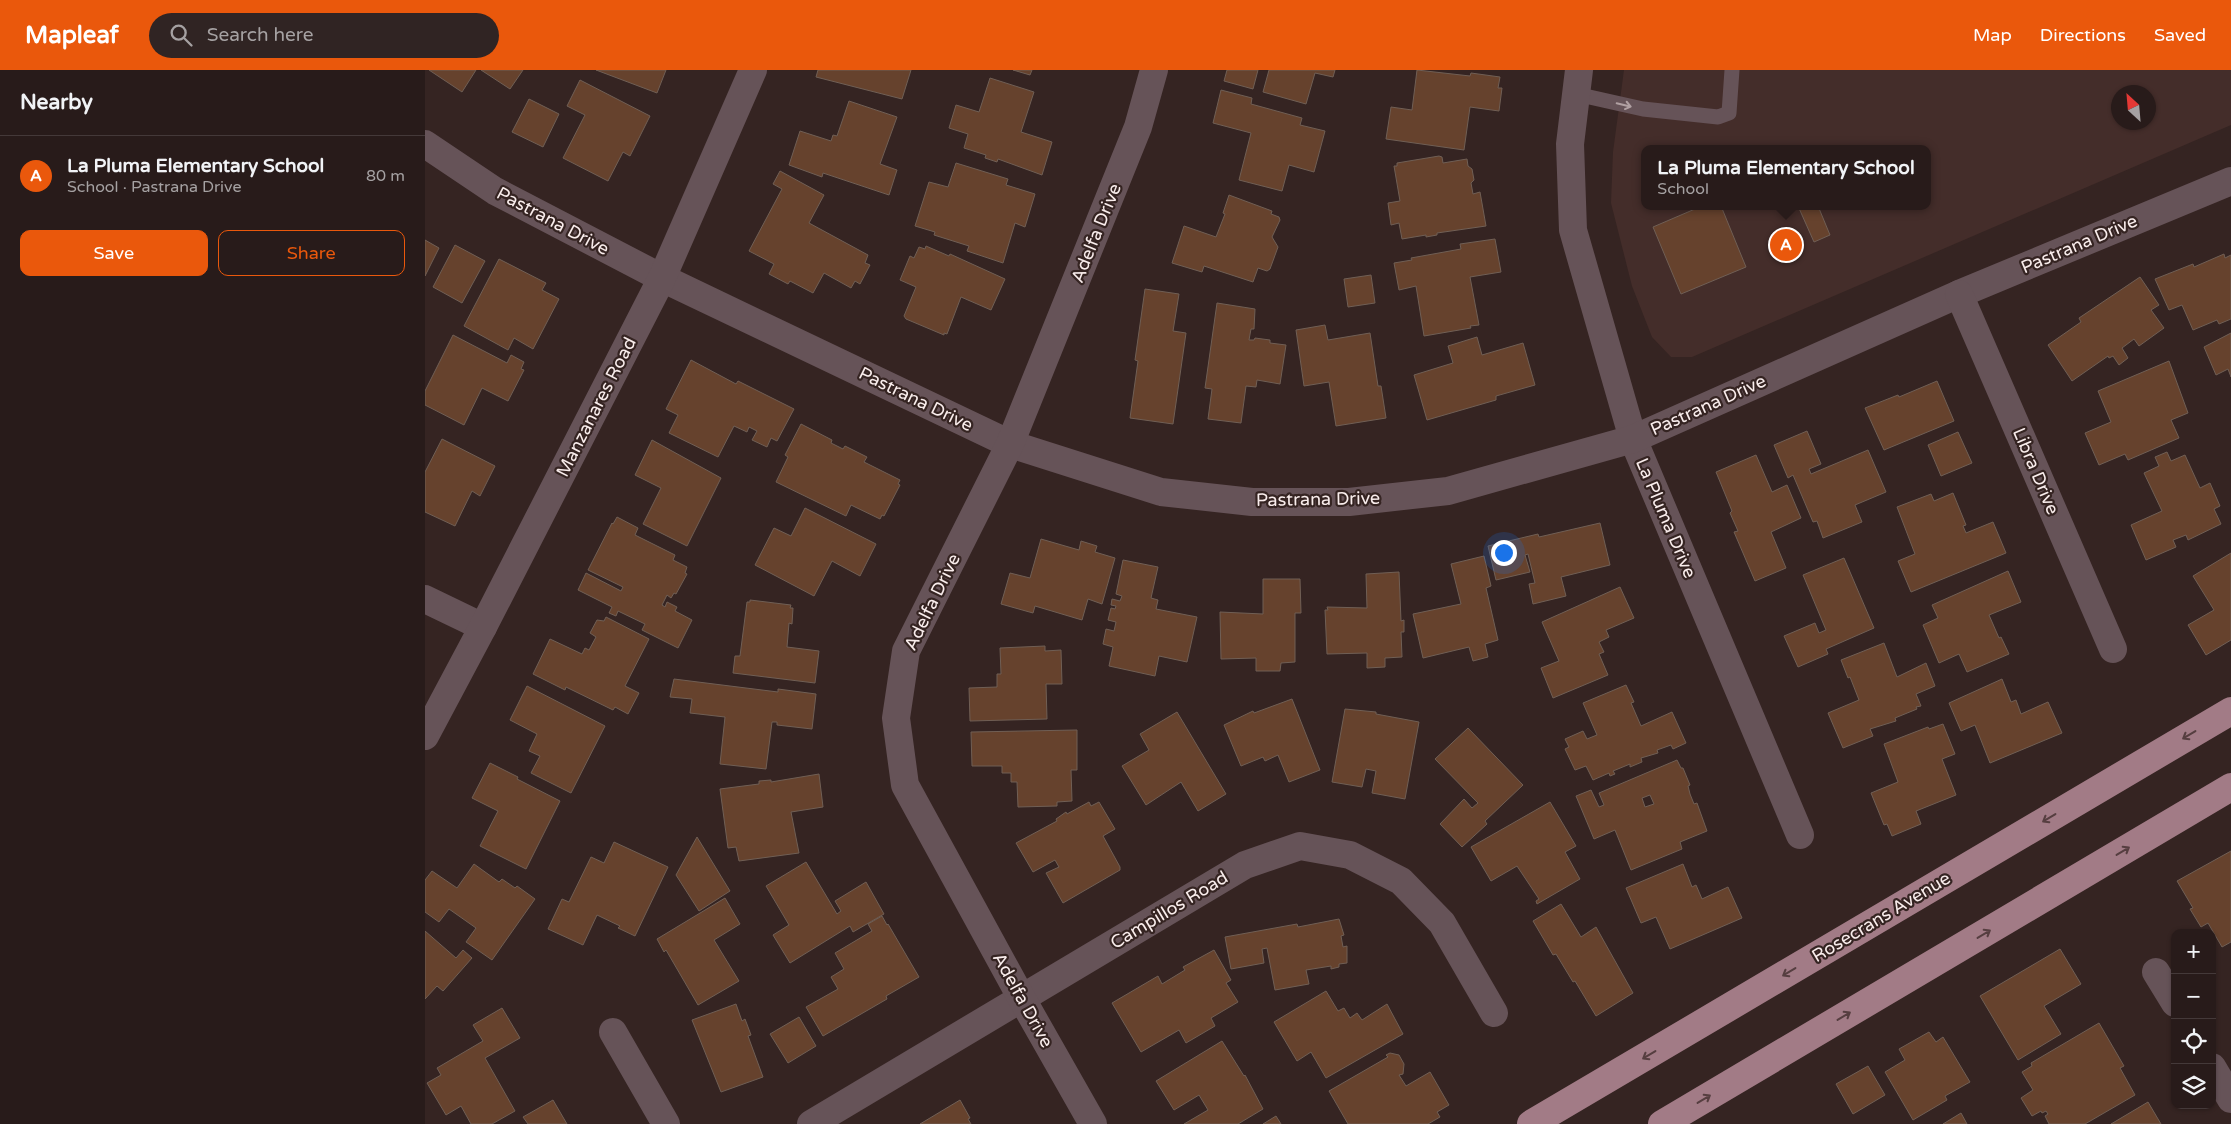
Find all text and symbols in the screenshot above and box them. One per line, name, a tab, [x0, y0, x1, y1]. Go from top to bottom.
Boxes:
search box	[149, 13, 499, 58]
text: Mapleaf	[25, 21, 119, 50]
icon: search	[167, 21, 195, 49]
text: Search here	[207, 24, 314, 46]
text: Map	[1973, 24, 2012, 46]
text: Directions	[2040, 24, 2126, 46]
text: Saved	[2154, 24, 2206, 46]
north arrow	[2111, 85, 2156, 130]
text: Nearby	[20, 90, 93, 115]
one-way arrow	[1615, 101, 1631, 110]
popup	[1641, 145, 1931, 210]
text: La Pluma Elementary School	[67, 155, 324, 177]
text: La Pluma Elementary School	[1657, 157, 1915, 179]
text: A	[30, 166, 42, 186]
text: 80 m	[366, 166, 405, 186]
text: School · Pastrana Drive	[67, 177, 242, 197]
text: School	[1657, 179, 1709, 199]
street label: Adelfa Drive	[1066, 180, 1126, 286]
street label: Pastrana Drive	[493, 182, 613, 260]
street label: Pastrana Drive	[2017, 210, 2141, 278]
pin: A	[1770, 226, 1802, 264]
button: Save	[20, 230, 208, 276]
button: Share	[218, 230, 405, 276]
street label: Manzanares Road	[551, 333, 641, 481]
street label: Pastrana Drive	[855, 362, 977, 436]
street label: Pastrana Drive	[1647, 370, 1769, 440]
street label: Libra Drive	[2008, 424, 2064, 518]
street label: La Pluma Drive	[1631, 455, 1701, 581]
street label: Pastrana Drive	[1256, 487, 1380, 511]
your location	[1491, 540, 1517, 566]
street label: Adelfa Drive	[899, 550, 965, 654]
one-way arrow	[2182, 731, 2197, 741]
one-way arrow	[2042, 813, 2057, 823]
one-way arrow	[2116, 845, 2130, 855]
street label: Campillos Road	[1106, 866, 1232, 954]
street label: Rosecrans Avenue	[1808, 867, 1954, 967]
one-way arrow	[1976, 928, 1990, 938]
map controls	[2171, 929, 2216, 1109]
button: +	[2171, 929, 2216, 974]
street label: Adelfa Drive	[988, 949, 1058, 1051]
one-way arrow	[1782, 967, 1796, 977]
button: −	[2171, 974, 2216, 1019]
one-way arrow	[1836, 1011, 1850, 1021]
button: locate	[2171, 1019, 2216, 1064]
one-way arrow	[1642, 1050, 1656, 1060]
button: layers	[2171, 1064, 2216, 1109]
one-way arrow	[1696, 1094, 1710, 1104]

